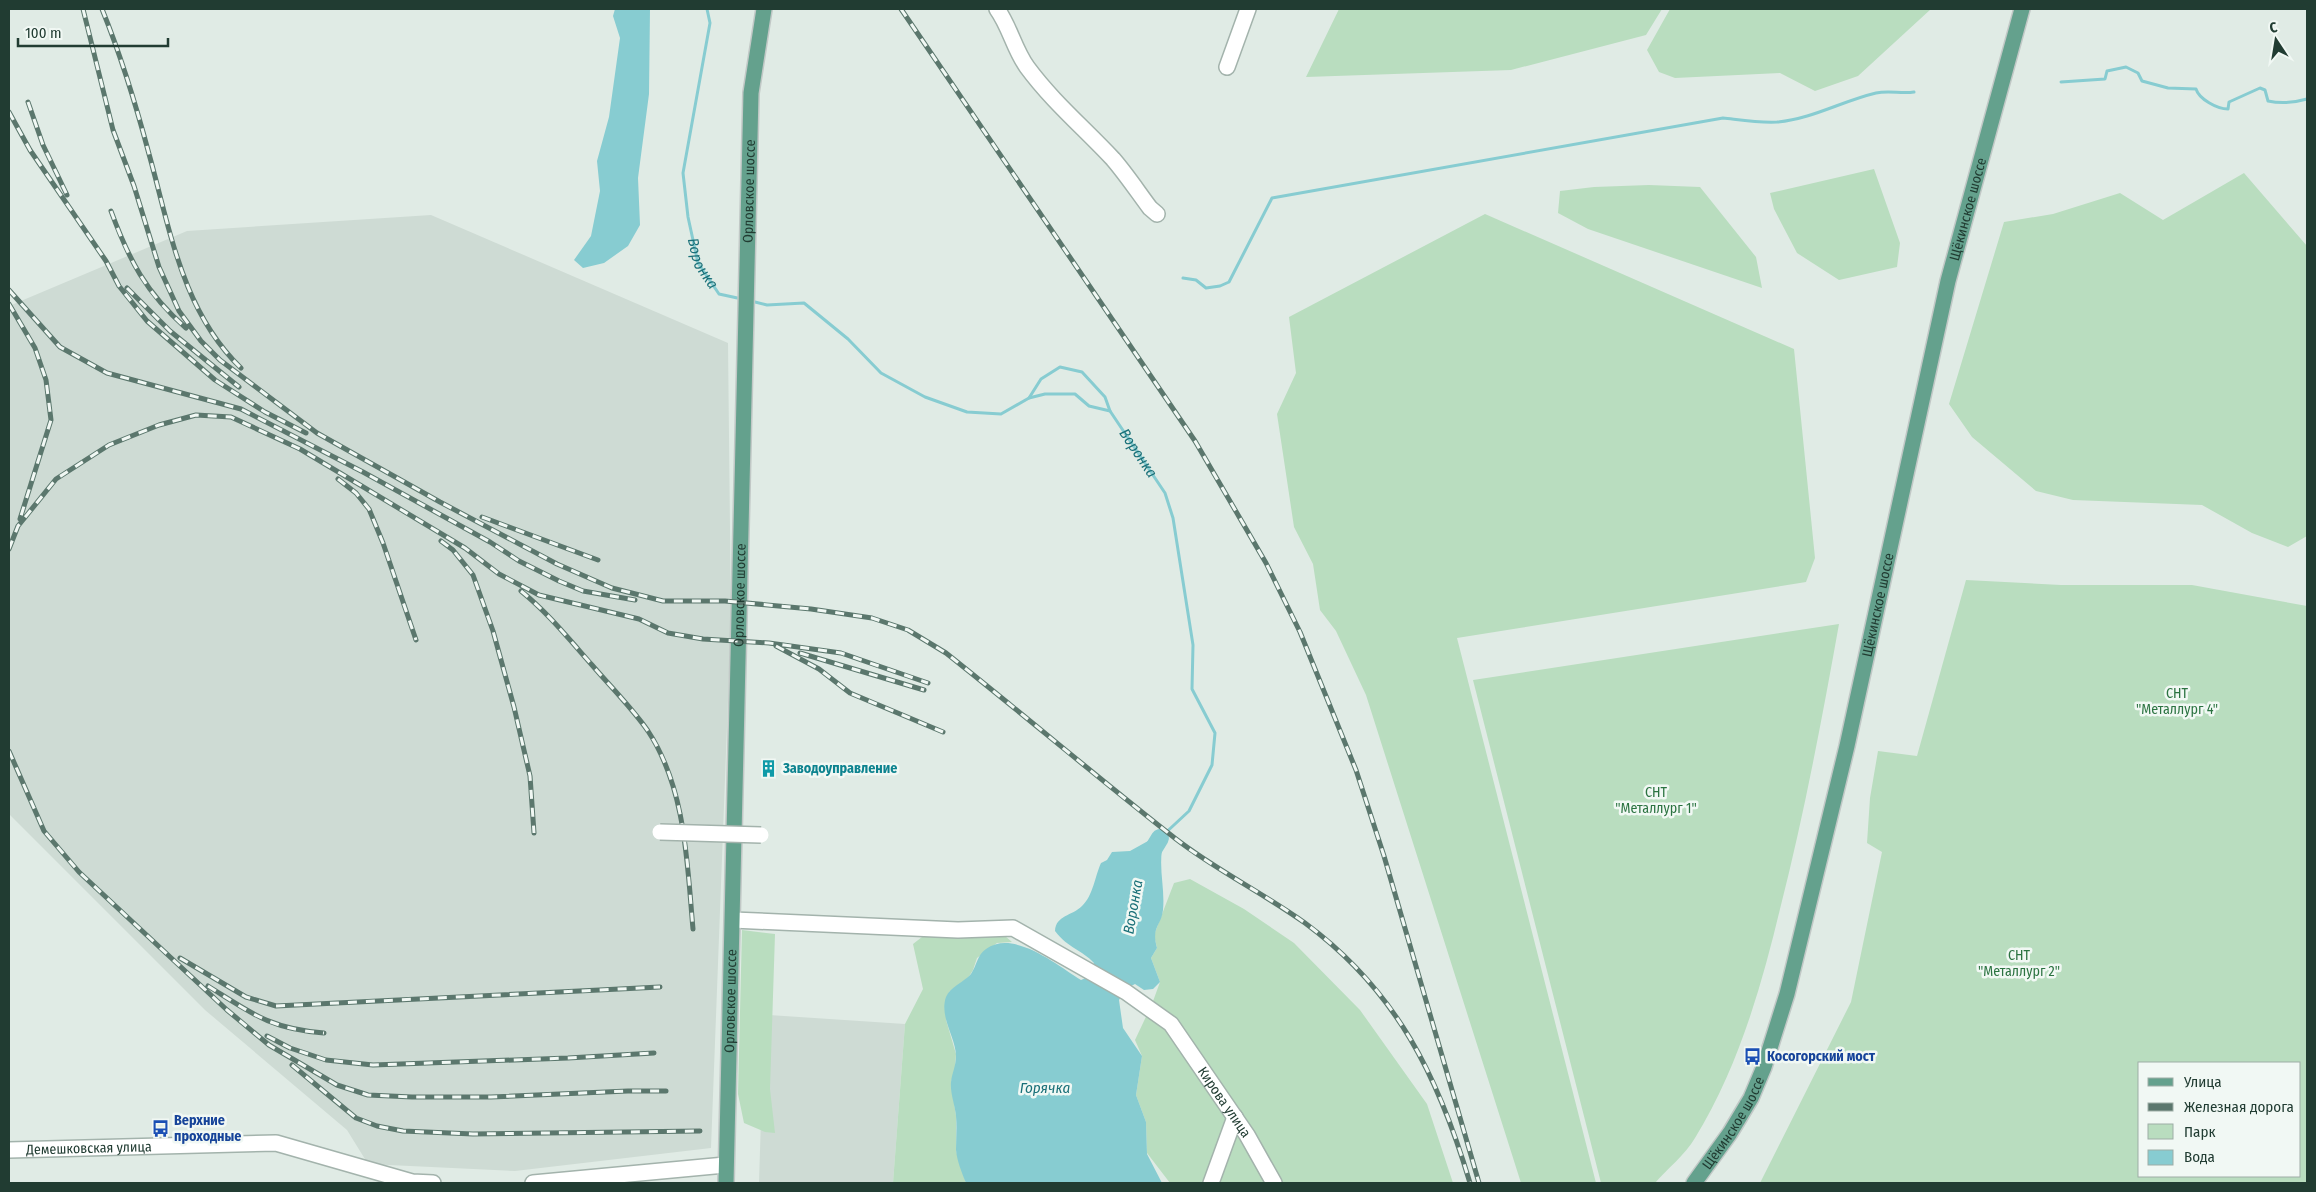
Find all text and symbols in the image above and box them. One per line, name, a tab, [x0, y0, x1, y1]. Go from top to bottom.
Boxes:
scale bar	[18, 15, 168, 47]
north arrow	[2251, 15, 2301, 65]
text: С	[2268, 19, 2279, 37]
text: 100 m	[25, 24, 62, 42]
street label: Орловское шоссе	[739, 139, 758, 243]
street label: Щёкинское шоссе	[1945, 156, 1990, 263]
water label: Воронка	[684, 236, 722, 292]
water label: Воронка	[1115, 425, 1161, 481]
street label: Орловское шоссе	[730, 543, 749, 647]
street label: Щёкинское шоссе	[1858, 551, 1897, 659]
park label: СНТ "Металлург 4"	[2136, 685, 2218, 718]
building icon: Заводоуправление	[759, 758, 779, 778]
place label: Заводоуправление	[782, 760, 897, 777]
park label: СНТ "Металлург 1"	[1615, 784, 1697, 817]
water label: Воронка	[1119, 878, 1147, 936]
park label: СНТ "Металлург 2"	[1978, 947, 2060, 980]
street label: Орловское шоссе	[720, 949, 740, 1053]
bus stop icon: Косогорский мост	[1743, 1046, 1763, 1066]
place label: Косогорский мост	[1767, 1048, 1876, 1065]
legend	[2138, 1062, 2301, 1177]
street label: Кирова улица	[1194, 1063, 1255, 1141]
text: Улица	[2183, 1073, 2222, 1091]
street label: Щёкинское шоссе	[1698, 1074, 1768, 1173]
water label: Горячка	[1020, 1079, 1071, 1097]
text: Железная дорога	[2184, 1098, 2294, 1116]
place label: Верхние проходные	[174, 1112, 241, 1145]
bus stop icon: Верхние проходные	[150, 1118, 170, 1138]
text: Парк	[2184, 1123, 2215, 1141]
street label: Демешковская улица	[25, 1138, 152, 1158]
text: Вода	[2184, 1148, 2215, 1166]

